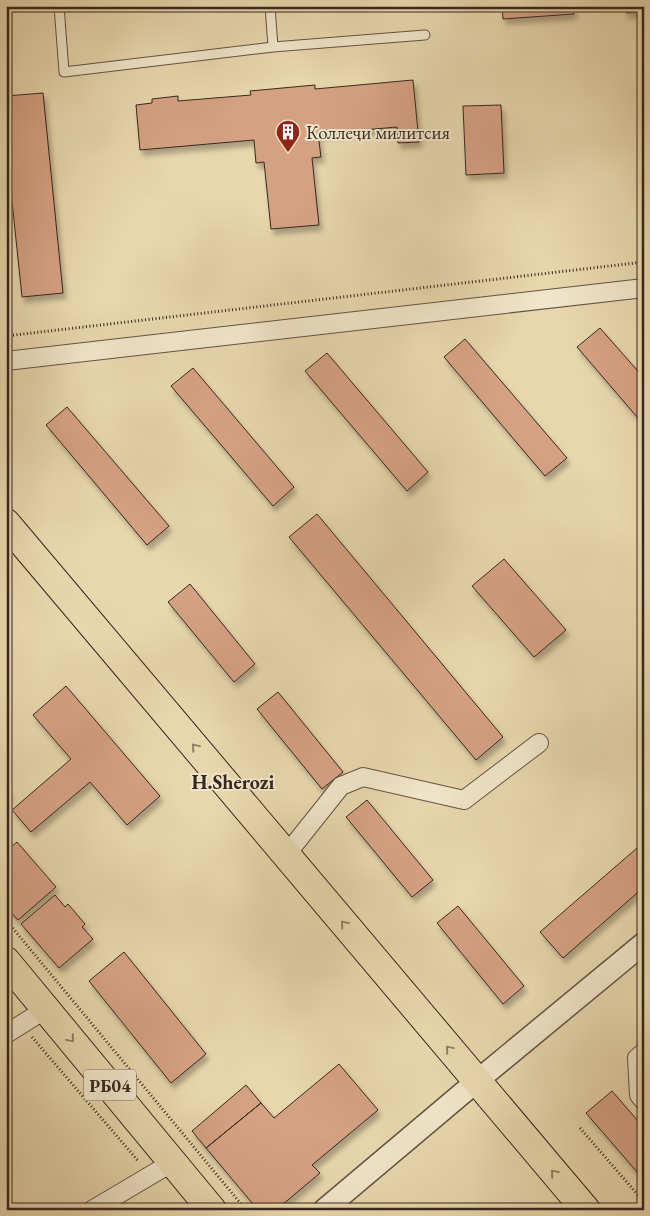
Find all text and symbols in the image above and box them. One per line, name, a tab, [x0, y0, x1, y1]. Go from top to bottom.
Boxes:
building icon: Коллеҷи милитсия	[275, 119, 301, 153]
place label: Коллеҷи милитсия	[306, 120, 450, 145]
one-way arrow	[191, 743, 200, 752]
district label: H.Sherozi	[191, 769, 275, 795]
one-way arrow	[341, 921, 350, 930]
one-way arrow	[66, 1033, 74, 1042]
one-way arrow	[446, 1045, 455, 1054]
road number: РБ04	[84, 1070, 136, 1100]
one-way arrow	[551, 1169, 560, 1178]

